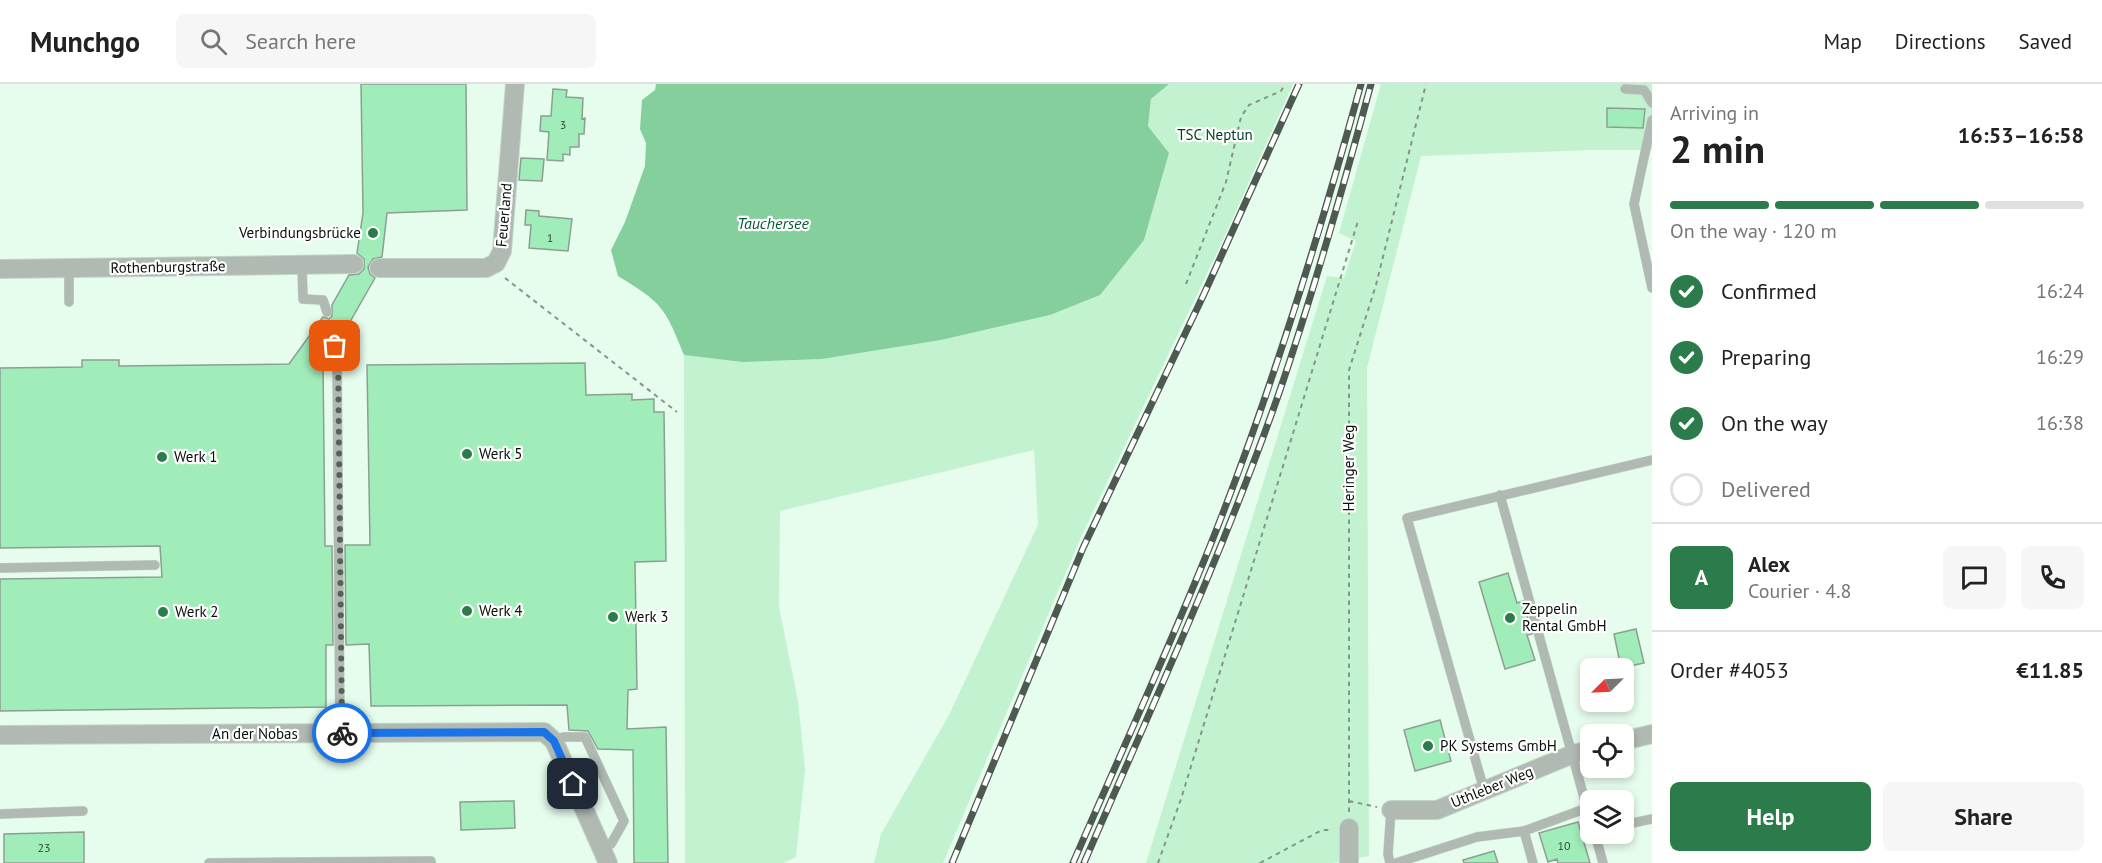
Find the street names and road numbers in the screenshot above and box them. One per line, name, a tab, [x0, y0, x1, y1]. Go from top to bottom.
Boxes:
street label: Feuerland	[491, 182, 516, 248]
street label: Rothenburgstraße	[110, 256, 226, 277]
street label: Heringer Weg	[1339, 425, 1358, 511]
street label: An der Nobas	[212, 724, 298, 743]
street label: Uthleber Weg	[1448, 761, 1536, 812]

